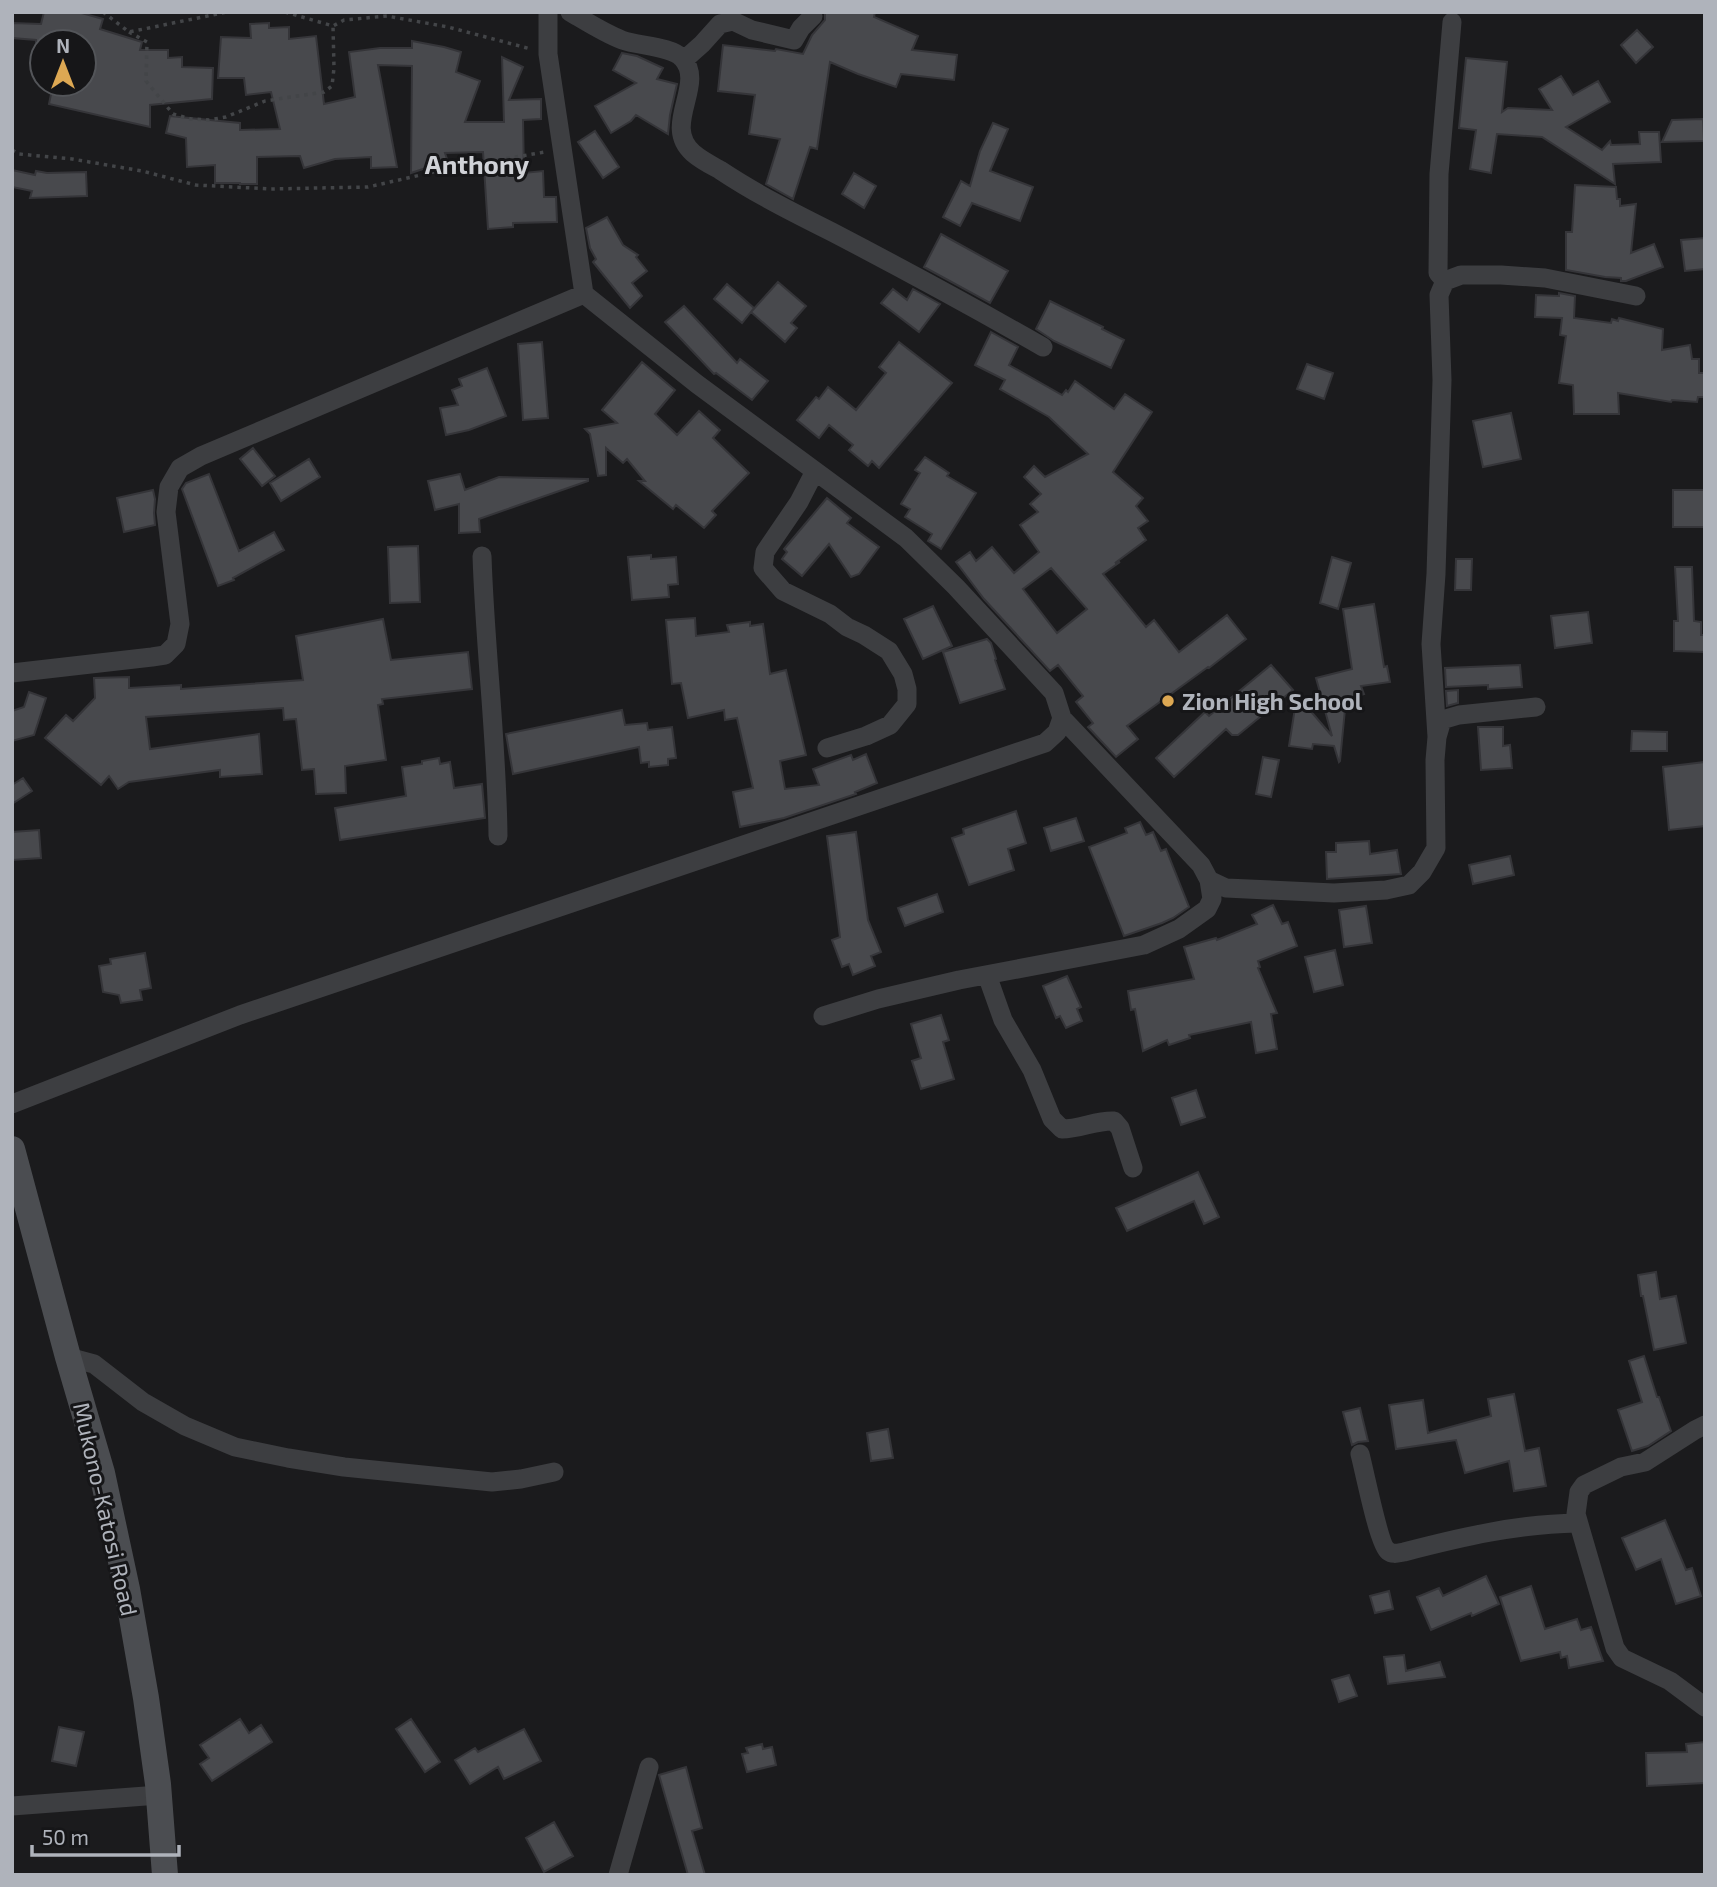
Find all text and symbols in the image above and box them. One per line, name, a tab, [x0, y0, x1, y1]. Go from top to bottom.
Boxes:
north arrow	[28, 28, 98, 98]
text: N	[56, 34, 70, 57]
district label: Anthony	[425, 148, 530, 180]
place label: Zion High School	[1182, 687, 1363, 715]
marker: Zion High School	[1160, 693, 1176, 709]
street label: Mukono-Katosi Road	[68, 1400, 144, 1618]
scale bar	[32, 1814, 178, 1858]
text: 50 m	[42, 1824, 89, 1849]

